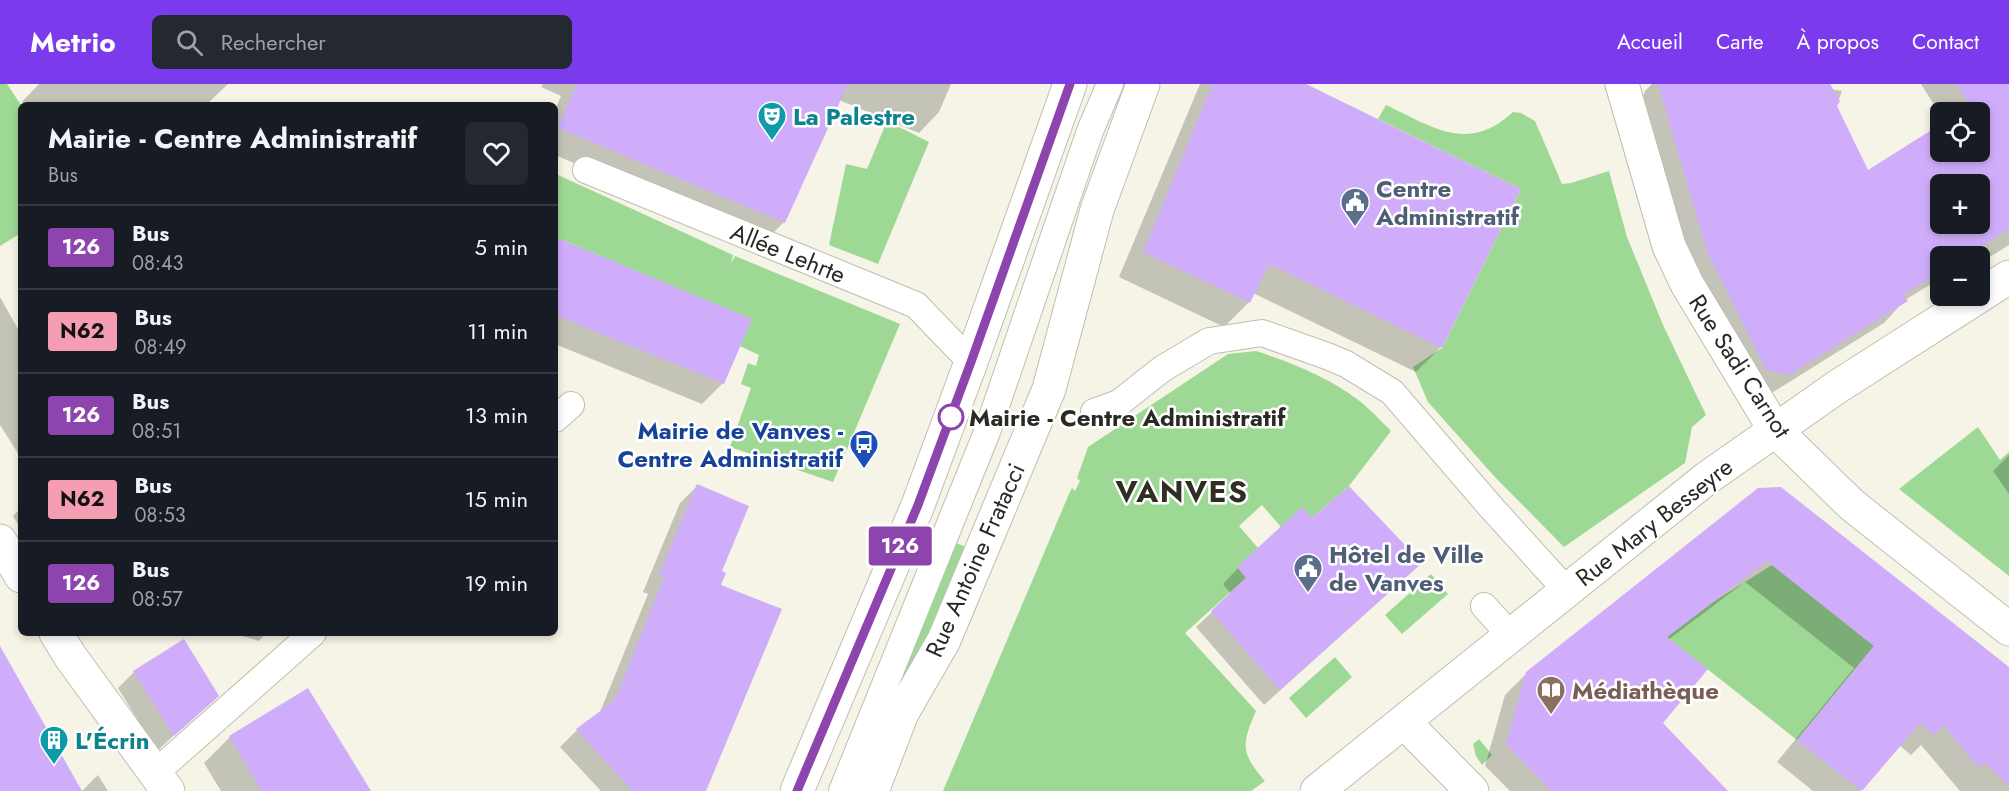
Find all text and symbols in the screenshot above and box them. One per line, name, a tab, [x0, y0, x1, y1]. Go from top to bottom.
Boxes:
search box	[152, 15, 572, 69]
text: Metrio	[30, 22, 116, 63]
icon: search	[173, 26, 206, 59]
text: Rechercher	[221, 26, 326, 58]
text: Accueil	[1617, 27, 1683, 57]
text: Carte	[1716, 27, 1764, 57]
text: À propos	[1797, 27, 1879, 57]
text: Contact	[1912, 27, 1979, 57]
place label: La Palestre	[793, 99, 915, 134]
theatre icon: La Palestre	[756, 100, 788, 142]
map controls	[1930, 102, 1990, 306]
button: locate	[1930, 102, 1990, 162]
text: Mairie - Centre Administratif	[48, 118, 417, 159]
button: heart	[465, 122, 528, 185]
text: Bus	[48, 161, 78, 190]
place label: Centre Administratif	[1375, 171, 1521, 234]
button: +	[1930, 174, 1990, 234]
public building icon: Centre Administratif	[1339, 186, 1371, 228]
street label: Allée Lehrte	[725, 214, 851, 292]
text: Bus	[132, 217, 169, 249]
text: 5 min	[475, 231, 528, 263]
text: 126	[62, 232, 100, 262]
button: −	[1930, 246, 1990, 306]
text: 08:43	[132, 249, 184, 278]
street label: Rue Sadi Carnot	[1680, 287, 1800, 445]
text: Bus	[135, 301, 172, 333]
text: 11 min	[467, 315, 528, 347]
text: N62	[60, 316, 105, 346]
text: 08:49	[135, 333, 187, 362]
text: Bus	[132, 385, 169, 417]
text: 13 min	[465, 399, 528, 431]
text: 126	[62, 400, 100, 430]
place label: Mairie - Centre Administratif	[969, 400, 1287, 435]
marker: Mairie - Centre Administratif	[938, 404, 964, 430]
place label: Mairie de Vanves - Centre Administratif	[617, 413, 845, 476]
text: 08:51	[132, 417, 181, 446]
bus stop icon: Mairie de Vanves - Centre Administratif	[848, 428, 880, 470]
street label: Rue Mary Besseyre	[1568, 449, 1740, 595]
street label: Rue Antoine Fratacci	[916, 457, 1034, 663]
text: Bus	[135, 469, 172, 501]
district label: VANVES	[1115, 470, 1248, 513]
text: 15 min	[465, 483, 528, 515]
text: N62	[60, 484, 105, 514]
text: 08:53	[135, 501, 186, 530]
line badge: 126	[866, 526, 934, 566]
text: 126	[881, 531, 919, 561]
place label: Hôtel de Ville de Vanves	[1329, 537, 1484, 600]
public building icon: Hôtel de Ville de Vanves	[1292, 552, 1324, 594]
text: Bus	[132, 553, 169, 585]
text: 19 min	[464, 567, 528, 599]
text: 126	[62, 568, 100, 598]
text: 08:57	[132, 585, 183, 614]
place label: Médiathèque	[1572, 673, 1719, 708]
library icon: Médiathèque	[1535, 674, 1567, 716]
place label: L'Écrin	[75, 723, 150, 758]
building icon: L'Écrin	[38, 724, 70, 766]

